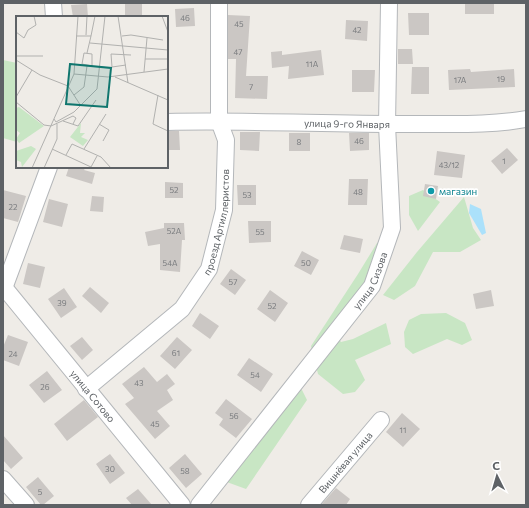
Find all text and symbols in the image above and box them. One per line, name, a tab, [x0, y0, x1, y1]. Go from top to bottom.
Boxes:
house number: 46	[180, 13, 190, 23]
inset map	[16, 16, 168, 168]
house number: 45	[234, 19, 244, 29]
house number: 42	[352, 25, 362, 35]
house number: 47	[234, 47, 242, 57]
house number: 11А	[306, 59, 319, 69]
house number: 19	[497, 74, 505, 84]
house number: 17А	[454, 75, 467, 85]
house number: 7	[249, 82, 253, 92]
street label: улица 9-го Января	[304, 117, 390, 130]
house number: 46	[354, 136, 364, 146]
house number: 8	[297, 137, 302, 147]
house number: 1	[502, 156, 506, 166]
house number: 43/12	[439, 160, 460, 170]
street label: проезд Артиллеристов	[201, 169, 231, 277]
house number: 52	[169, 185, 179, 195]
place label: магазин	[439, 185, 477, 197]
marker: магазин	[426, 186, 436, 196]
house number: 48	[353, 187, 363, 197]
house number: 53	[242, 190, 252, 200]
house number: 22	[9, 202, 18, 212]
house number: 52А	[167, 226, 182, 236]
house number: 55	[255, 227, 265, 237]
street label: улица Сизова	[350, 250, 389, 311]
house number: 54А	[163, 258, 178, 268]
house number: 50	[301, 258, 311, 268]
house number: 57	[229, 277, 237, 287]
house number: 39	[57, 298, 67, 308]
house number: 52	[267, 301, 277, 311]
house number: 61	[172, 348, 180, 358]
house number: 24	[8, 349, 18, 359]
street label: улица Сотово	[68, 367, 118, 425]
house number: 54	[250, 370, 260, 380]
house number: 43	[134, 378, 144, 388]
house number: 26	[40, 382, 50, 392]
house number: 56	[229, 411, 239, 421]
house number: 45	[150, 419, 160, 429]
house number: 11	[400, 425, 406, 435]
street label: Вишнёвая улица	[316, 429, 375, 495]
north arrow	[477, 456, 517, 496]
text: С	[492, 459, 501, 472]
house number: 30	[105, 464, 115, 474]
house number: 58	[180, 466, 190, 476]
house number: 5	[38, 487, 43, 497]

